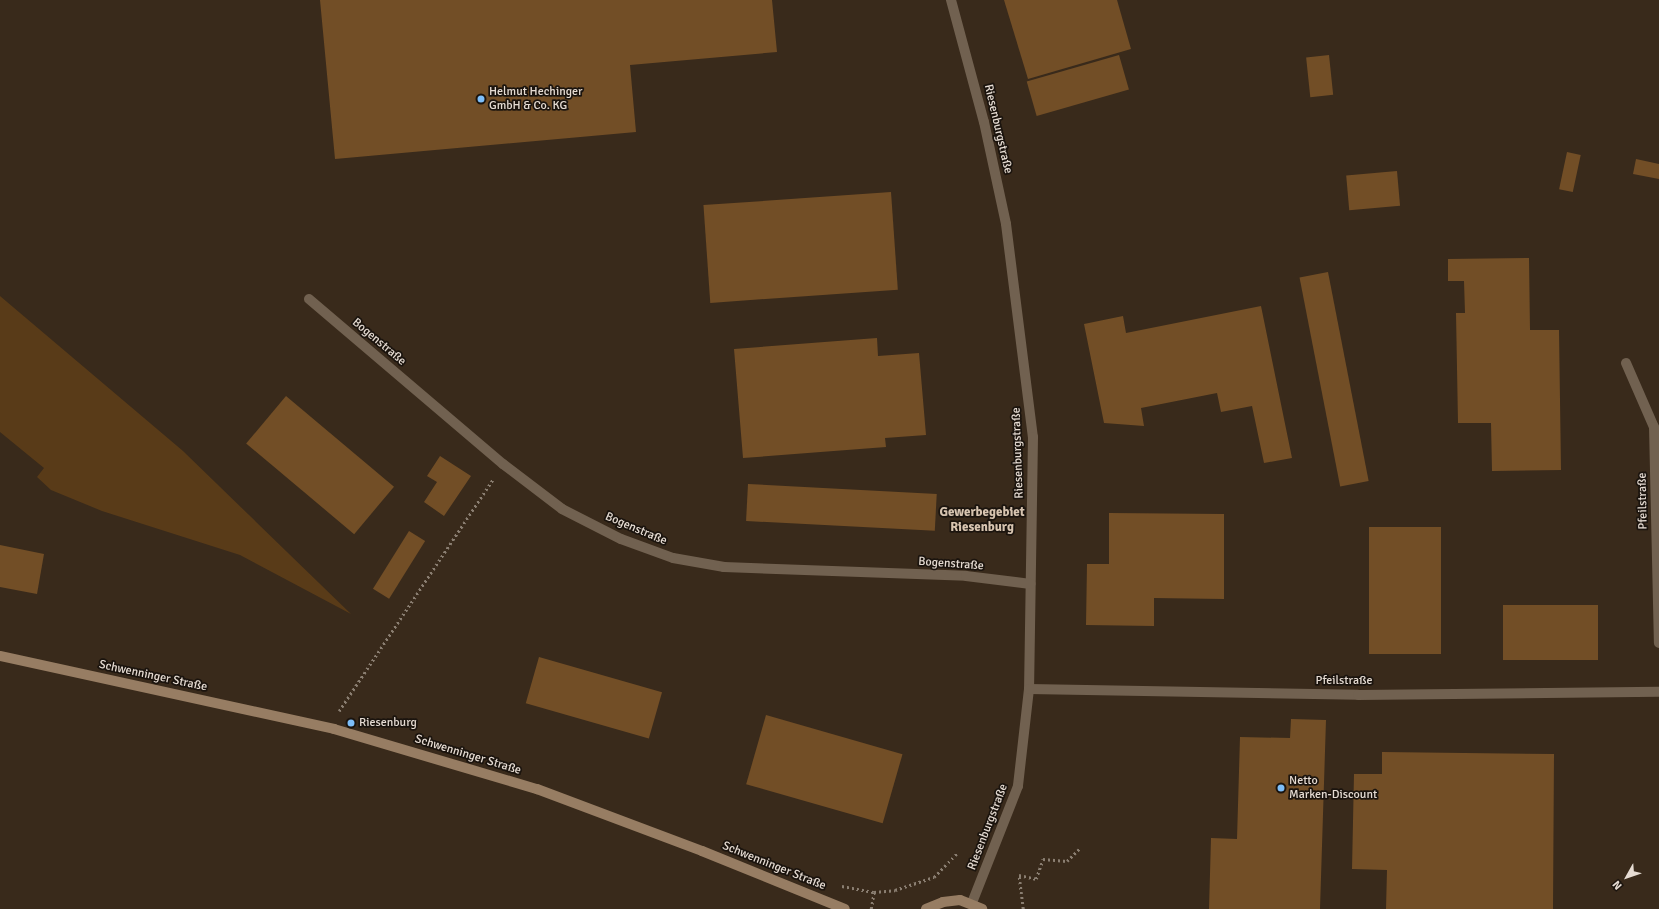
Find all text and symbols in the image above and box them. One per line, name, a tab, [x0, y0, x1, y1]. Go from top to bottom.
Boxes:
street label: Riesenburgstraße	[981, 83, 1015, 175]
place label: Helmut Hechinger GmbH & Co. KG	[489, 85, 582, 113]
marker: Helmut Hechinger GmbH & Co. KG	[476, 94, 486, 104]
street label: Bogenstraße	[349, 315, 409, 369]
street label: Riesenburgstraße	[1009, 407, 1027, 499]
street label: Pfeilstraße	[1635, 472, 1651, 530]
district label: Gewerbegebiet Riesenburg	[939, 505, 1025, 536]
street label: Bogenstraße	[603, 510, 669, 548]
street label: Bogenstraße	[918, 555, 984, 573]
street label: Schwenninger Straße	[98, 657, 208, 695]
street label: Pfeilstraße	[1316, 674, 1372, 688]
place label: Riesenburg	[359, 716, 417, 730]
marker: Riesenburg	[346, 718, 356, 728]
street label: Schwenninger Straße	[413, 732, 523, 778]
place label: Netto Marken-Discount	[1289, 774, 1377, 802]
street label: Riesenburgstraße	[965, 782, 1011, 872]
marker: Netto Marken-Discount	[1276, 783, 1286, 793]
street label: Schwenninger Straße	[720, 839, 828, 893]
north arrow	[1607, 857, 1647, 897]
text: N	[1610, 878, 1625, 892]

